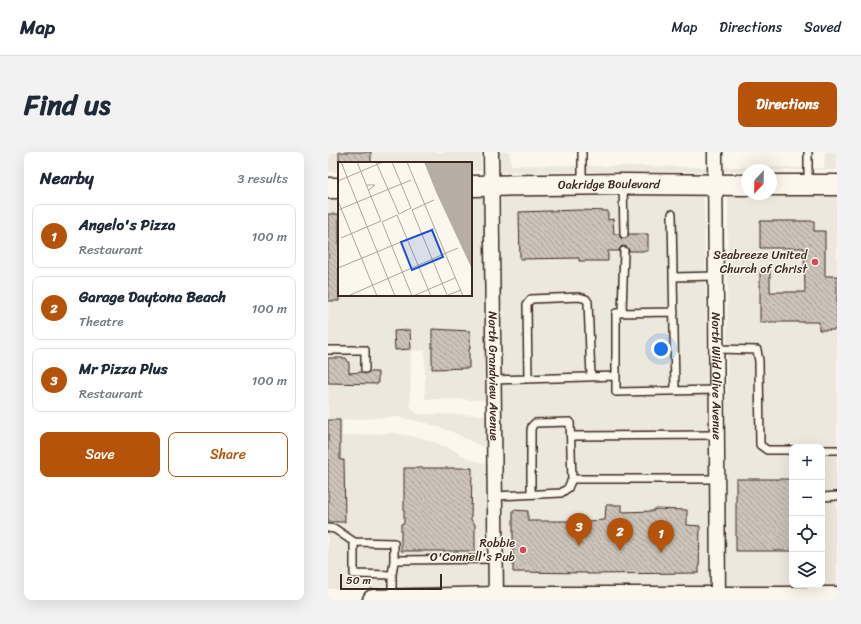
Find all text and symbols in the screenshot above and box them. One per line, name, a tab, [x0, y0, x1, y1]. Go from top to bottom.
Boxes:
text: Map	[20, 11, 55, 44]
text: Map	[671, 15, 697, 40]
text: Directions	[719, 15, 782, 40]
text: Saved	[804, 15, 841, 40]
text: Find us	[24, 80, 111, 129]
button: Directions	[738, 82, 837, 127]
inset map	[338, 162, 472, 296]
text: Nearby	[40, 163, 94, 193]
north arrow	[741, 164, 777, 200]
text: 3 results	[237, 167, 288, 190]
street label: Oakridge Boulevard	[558, 173, 661, 196]
text: Angelo's Pizza	[79, 212, 176, 238]
text: 1	[51, 225, 57, 248]
text: 100 m	[252, 225, 287, 248]
text: Restaurant	[79, 238, 143, 261]
place label: Seabreeze United Church of Christ	[713, 244, 808, 280]
marker: Seabreeze United Church of Christ	[810, 257, 820, 267]
text: Garage Daytona Beach	[79, 284, 226, 310]
text: 2	[50, 297, 58, 320]
text: 100 m	[252, 297, 287, 320]
text: Theatre	[79, 310, 124, 333]
street label: North Grandview Avenue	[482, 311, 505, 441]
street label: North Wild Olive Avenue	[705, 312, 728, 440]
your location	[651, 339, 671, 359]
text: Mr Pizza Plus	[79, 356, 168, 382]
text: 3	[50, 369, 58, 392]
text: 100 m	[252, 369, 287, 392]
text: Restaurant	[79, 382, 143, 405]
button: Save	[40, 432, 160, 477]
button: Share	[168, 432, 288, 477]
map controls	[789, 444, 825, 588]
button: +	[789, 444, 825, 480]
button: −	[789, 480, 825, 516]
pin: 3	[566, 513, 592, 546]
button: locate	[789, 516, 825, 552]
pin: 2	[607, 518, 633, 551]
pin: 1	[648, 520, 674, 553]
place label: Robbie O'Connell's Pub	[430, 532, 516, 568]
marker: Robbie O'Connell's Pub	[518, 545, 528, 555]
button: layers	[789, 552, 825, 588]
text: 50 m	[346, 571, 371, 590]
scale bar	[340, 572, 442, 591]

